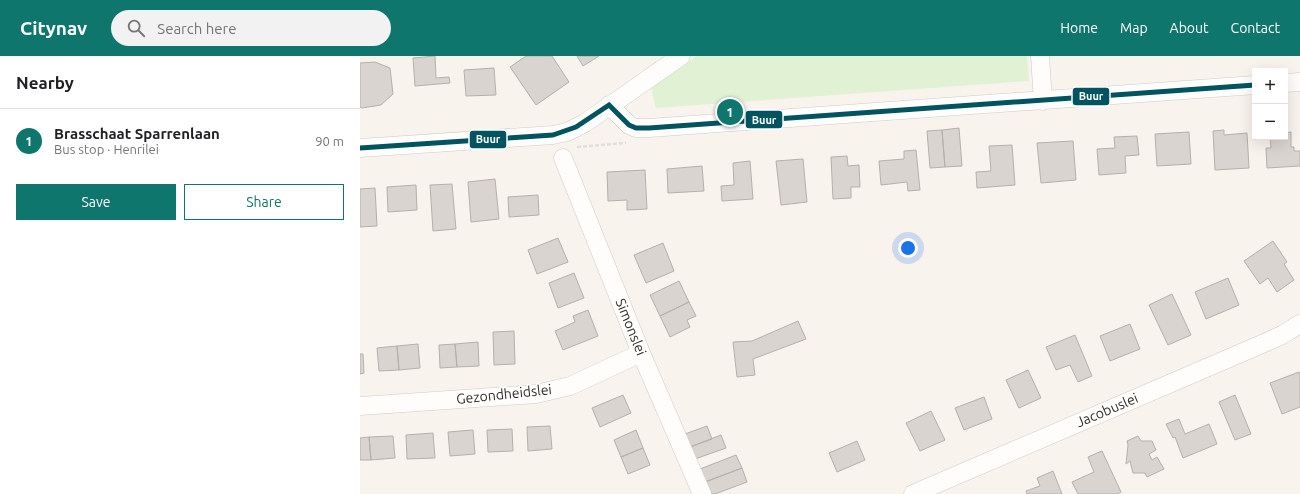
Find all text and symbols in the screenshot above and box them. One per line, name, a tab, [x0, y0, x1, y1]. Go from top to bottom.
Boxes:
search box	[111, 10, 391, 46]
text: Citynav	[20, 17, 87, 39]
icon: search	[125, 17, 147, 39]
text: Search here	[157, 20, 237, 37]
text: Home	[1060, 20, 1098, 36]
text: Map	[1120, 20, 1148, 36]
text: About	[1170, 20, 1209, 36]
text: Contact	[1231, 20, 1280, 36]
map controls	[1252, 68, 1288, 140]
button: +	[1252, 68, 1288, 104]
text: Nearby	[16, 73, 74, 92]
line badge: Buur	[1072, 87, 1110, 106]
text: Buur	[1079, 90, 1104, 102]
pin: 1	[717, 97, 743, 127]
button: −	[1252, 104, 1288, 140]
line badge: Buur	[745, 110, 783, 129]
text: Buur	[752, 114, 777, 126]
text: Brasschaat Sparrenlaan	[54, 125, 220, 142]
line badge: Buur	[469, 130, 507, 149]
text: Buur	[476, 133, 501, 145]
text: 1	[25, 134, 33, 148]
text: 90 m	[315, 134, 344, 148]
text: Bus stop · Henrilei	[54, 142, 159, 156]
button: Save	[16, 184, 176, 220]
button: Share	[184, 184, 344, 220]
your location	[898, 238, 918, 258]
street label: Simonslei	[612, 296, 650, 358]
street label: Gezondheidslei	[455, 381, 553, 407]
street label: Jacobuslei	[1074, 390, 1140, 430]

